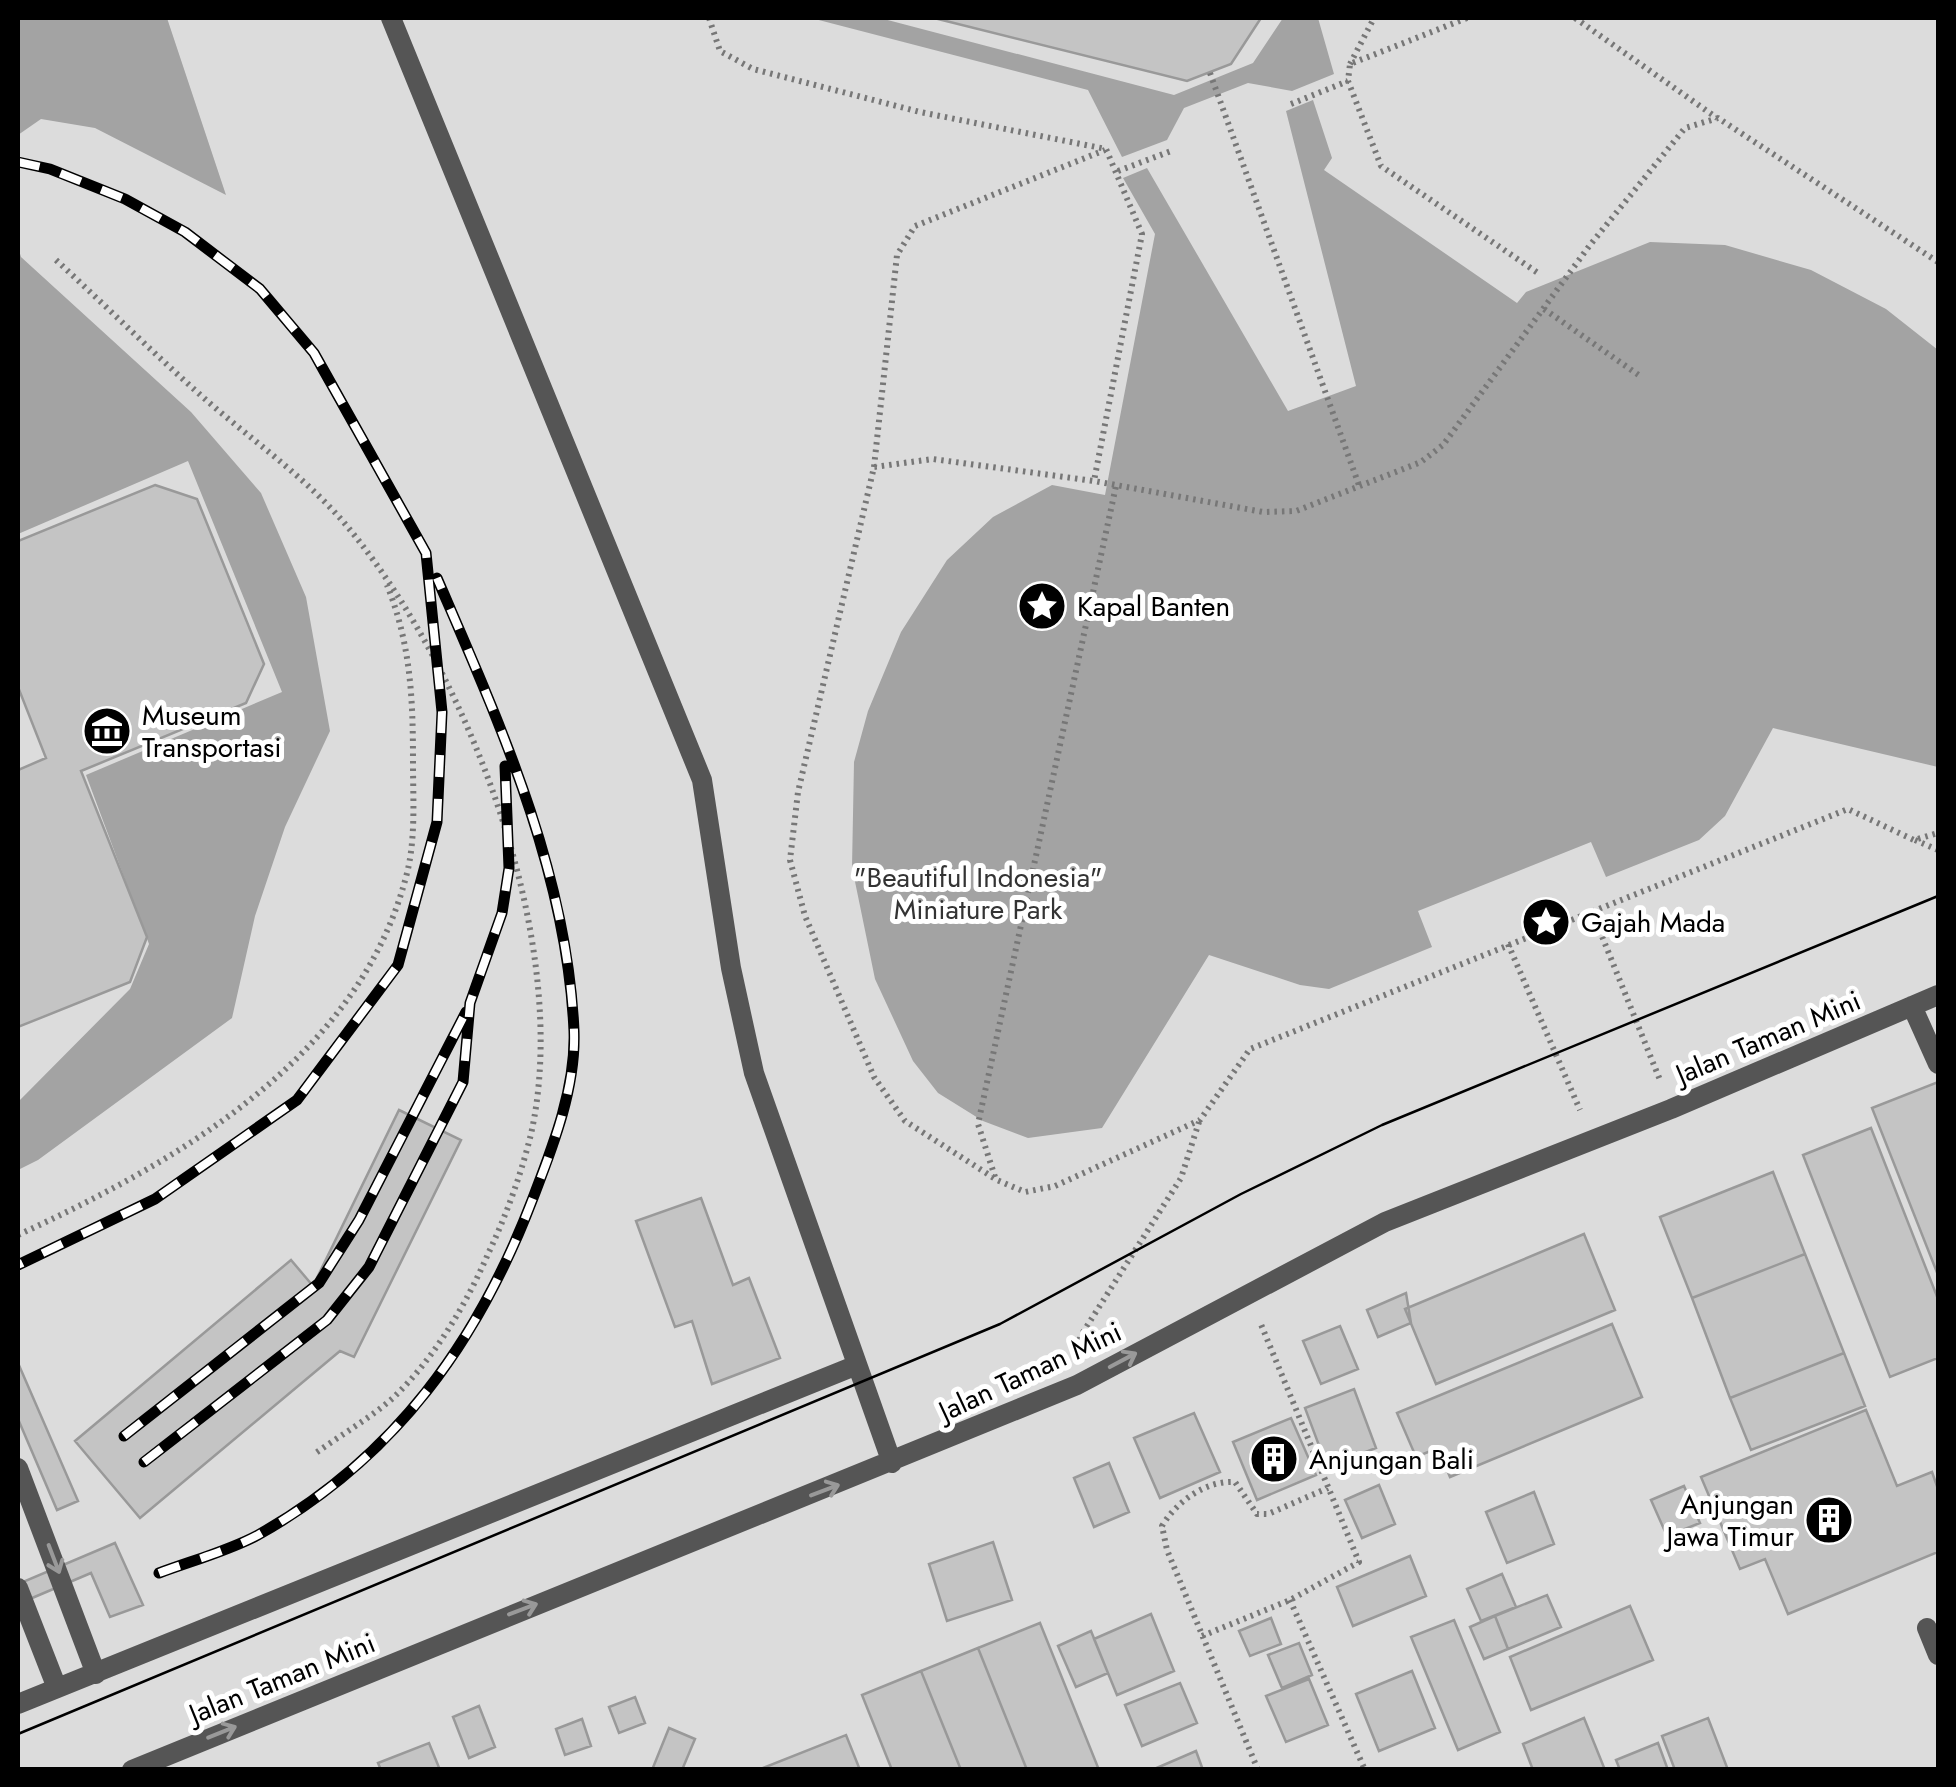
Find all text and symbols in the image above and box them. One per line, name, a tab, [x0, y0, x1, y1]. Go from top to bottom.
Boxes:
place icon: Kapal Banten	[1016, 580, 1068, 632]
place label: Kapal Banten	[1077, 586, 1230, 627]
place label: Museum Transportasi	[142, 695, 281, 768]
museum icon: Museum Transportasi	[81, 705, 133, 757]
park label: "Beautiful Indonesia" Miniature Park	[854, 857, 1102, 930]
place icon: Gajah Mada	[1520, 896, 1572, 948]
place label: Gajah Mada	[1581, 902, 1725, 943]
street label: Jalan Taman Mini	[1666, 980, 1867, 1096]
street label: Jalan Taman Mini	[929, 1311, 1128, 1433]
one-way arrow	[1108, 1350, 1138, 1369]
building icon: Anjungan Bali	[1248, 1433, 1300, 1485]
place label: Anjungan Bali	[1309, 1439, 1474, 1480]
one-way arrow	[810, 1479, 840, 1497]
place label: Anjungan Jawa Timur	[1663, 1484, 1794, 1557]
building icon: Anjungan Jawa Timur	[1803, 1494, 1855, 1546]
one-way arrow	[46, 1542, 64, 1573]
one-way arrow	[507, 1598, 538, 1616]
street label: Jalan Taman Mini	[179, 1623, 381, 1736]
one-way arrow	[207, 1722, 237, 1740]

